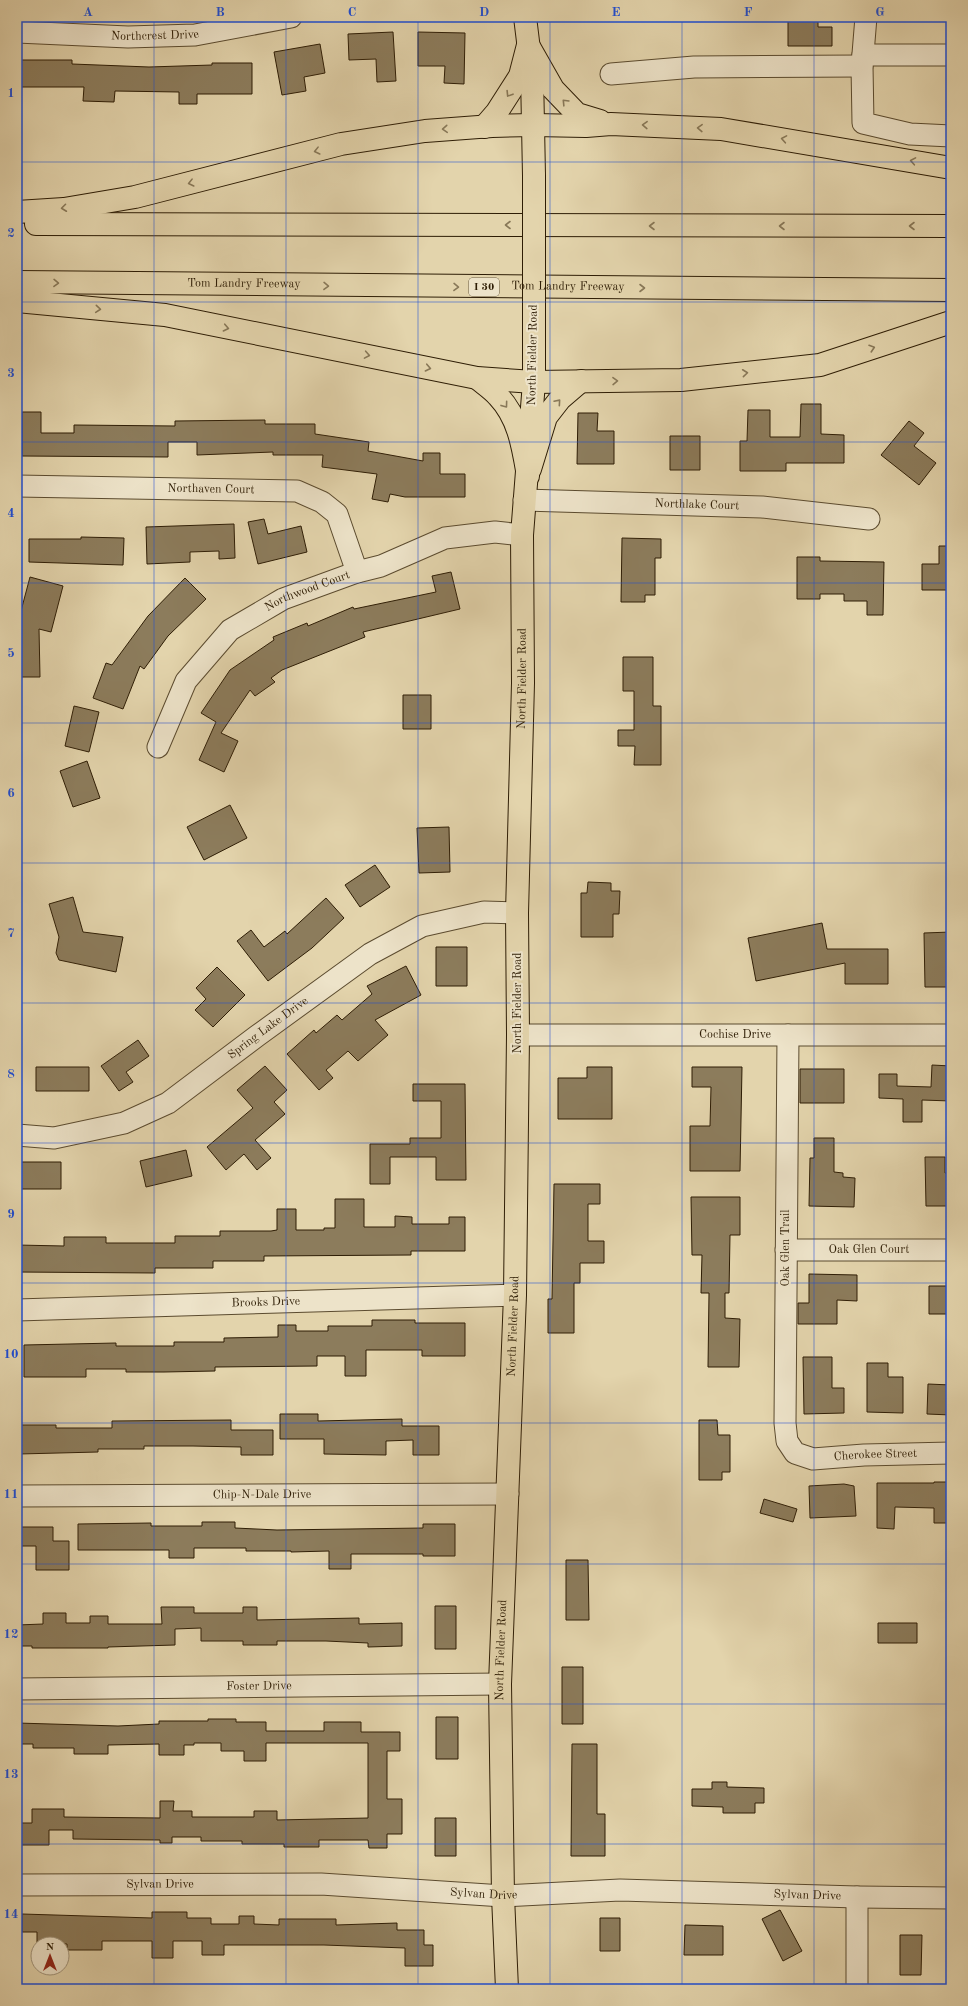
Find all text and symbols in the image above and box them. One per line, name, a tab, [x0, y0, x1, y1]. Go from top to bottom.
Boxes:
text: A	[83, 6, 93, 19]
text: B	[215, 6, 225, 19]
text: C	[348, 6, 356, 19]
text: D	[479, 6, 489, 19]
text: E	[612, 6, 621, 19]
text: F	[744, 6, 753, 19]
text: G	[875, 6, 885, 19]
street label: Northcrest Drive	[111, 28, 200, 43]
text: 1	[7, 87, 15, 100]
one-way arrow	[507, 90, 514, 97]
one-way arrow	[562, 99, 570, 107]
one-way arrow	[642, 121, 648, 130]
one-way arrow	[697, 123, 703, 132]
one-way arrow	[442, 125, 448, 134]
one-way arrow	[781, 136, 788, 144]
one-way arrow	[314, 146, 320, 154]
one-way arrow	[909, 157, 916, 166]
one-way arrow	[188, 178, 194, 186]
one-way arrow	[61, 203, 67, 212]
one-way arrow	[505, 221, 511, 229]
one-way arrow	[649, 221, 655, 230]
one-way arrow	[779, 222, 785, 230]
one-way arrow	[909, 222, 915, 230]
text: 2	[7, 227, 15, 240]
street label: Tom Landry Freeway	[187, 277, 301, 290]
road number: I 30	[469, 278, 499, 296]
one-way arrow	[53, 279, 59, 287]
street label: Tom Landry Freeway	[511, 280, 625, 293]
one-way arrow	[323, 282, 329, 290]
one-way arrow	[453, 283, 459, 291]
one-way arrow	[639, 284, 645, 292]
one-way arrow	[95, 304, 101, 313]
street label: North Fielder Road	[526, 304, 540, 406]
one-way arrow	[223, 323, 229, 331]
one-way arrow	[868, 344, 875, 353]
one-way arrow	[364, 351, 370, 359]
one-way arrow	[425, 363, 432, 371]
text: 3	[7, 367, 15, 380]
one-way arrow	[742, 369, 748, 378]
one-way arrow	[612, 377, 618, 385]
one-way arrow	[554, 399, 561, 407]
one-way arrow	[500, 400, 507, 407]
street label: Northaven Court	[167, 483, 255, 496]
street label: Northlake Court	[654, 498, 739, 512]
text: 4	[7, 507, 15, 520]
street label: Northwood Court	[263, 569, 352, 614]
street label: North Fielder Road	[516, 628, 529, 729]
text: 5	[7, 647, 15, 660]
text: 6	[7, 787, 15, 800]
text: 7	[7, 927, 15, 940]
street label: North Fielder Road	[512, 952, 524, 1054]
street label: Spring Lake Drive	[226, 995, 311, 1062]
street label: Cochise Drive	[699, 1029, 771, 1041]
text: 8	[7, 1068, 15, 1081]
text: 9	[7, 1208, 15, 1221]
street label: Oak Glen Trail	[780, 1209, 792, 1287]
street label: Oak Glen Court	[829, 1244, 909, 1256]
street label: North Fielder Road	[506, 1276, 521, 1377]
street label: Brooks Drive	[231, 1295, 301, 1310]
text: 10	[3, 1348, 19, 1361]
street label: Cherokee Street	[833, 1448, 917, 1463]
text: 11	[3, 1488, 19, 1501]
street label: Chip-N-Dale Drive	[213, 1489, 312, 1501]
street label: North Fielder Road	[494, 1599, 509, 1701]
text: 12	[3, 1628, 19, 1641]
street label: Foster Drive	[226, 1680, 292, 1693]
text: 13	[3, 1768, 19, 1781]
street label: Sylvan Drive	[126, 1878, 194, 1891]
street label: Sylvan Drive	[449, 1887, 518, 1902]
street label: Sylvan Drive	[773, 1889, 842, 1903]
text: 14	[3, 1908, 19, 1921]
north arrow	[30, 1936, 70, 1976]
text: N	[46, 1942, 55, 1953]

